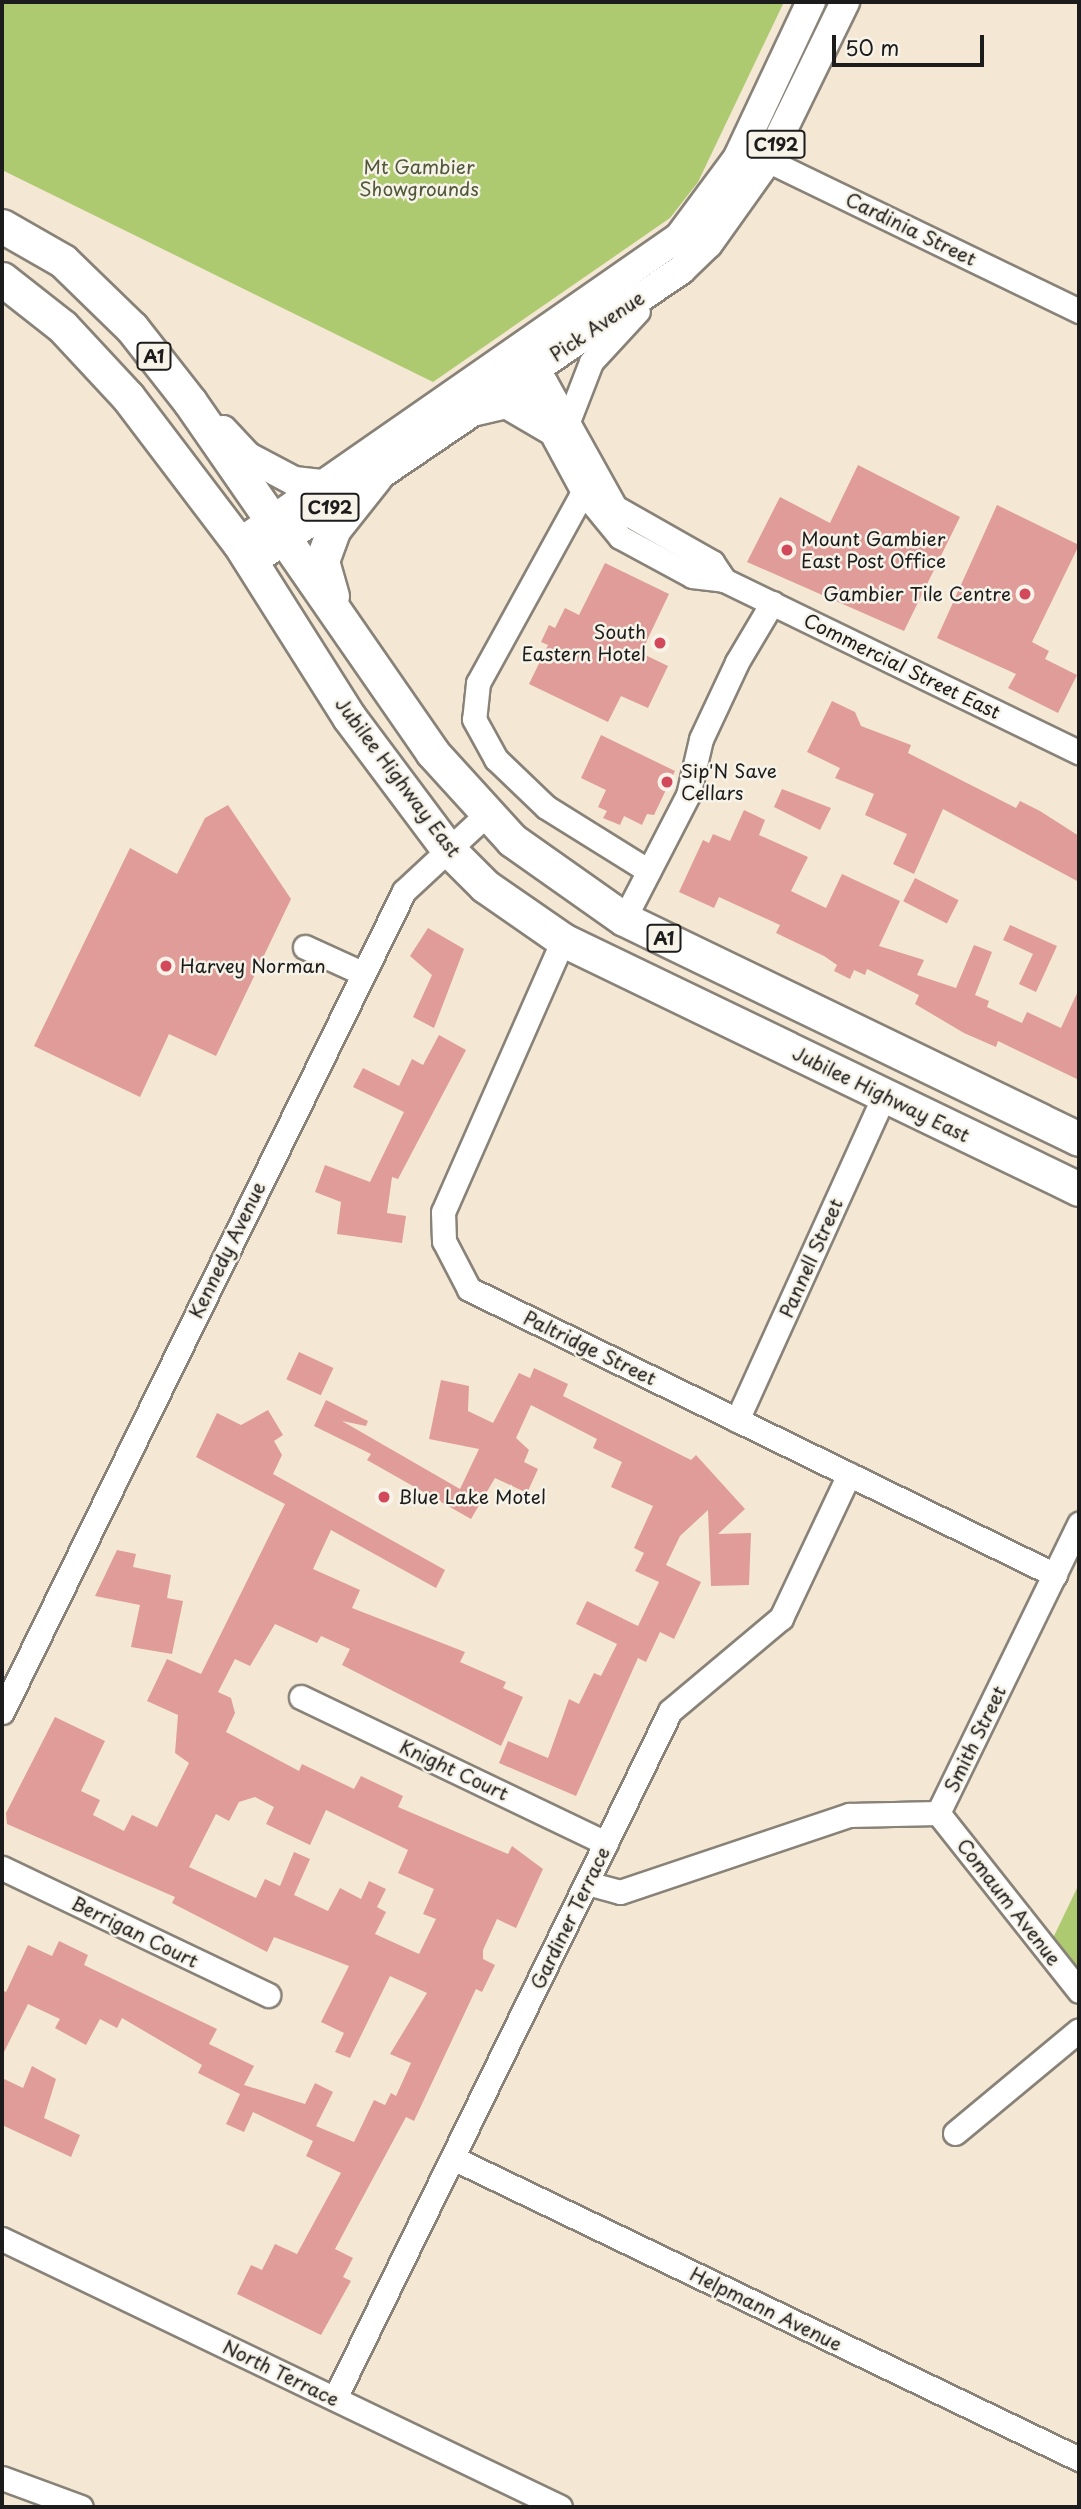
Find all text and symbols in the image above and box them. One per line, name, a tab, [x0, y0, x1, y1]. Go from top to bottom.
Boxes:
scale bar	[836, 21, 988, 65]
text: 50 m	[845, 31, 899, 63]
road number: C192	[746, 130, 806, 159]
park label: Mt Gambier Showgrounds	[359, 156, 479, 200]
street label: Cardinia Street	[843, 188, 979, 270]
street label: Pick Avenue	[545, 286, 649, 366]
road number: A1	[135, 342, 173, 370]
road number: C192	[300, 492, 360, 522]
place label: Mount Gambier East Post Office	[801, 528, 946, 572]
marker: Mount Gambier East Post Office	[779, 542, 795, 558]
place label: Gambier Tile Centre	[822, 583, 1011, 605]
marker: Gambier Tile Centre	[1017, 586, 1033, 602]
street label: Commercial Street East	[799, 608, 1005, 724]
place label: South Eastern Hotel	[521, 621, 646, 665]
marker: South Eastern Hotel	[652, 635, 668, 651]
street label: Jubilee Highway East	[330, 692, 466, 862]
place label: Sip'N Save Cellars	[681, 760, 777, 804]
marker: Sip'N Save Cellars	[659, 774, 675, 790]
road number: A1	[645, 923, 683, 953]
place label: Harvey Norman	[180, 955, 326, 977]
marker: Harvey Norman	[158, 958, 174, 974]
street label: Jubilee Highway East	[788, 1041, 974, 1147]
street label: Kennedy Avenue	[184, 1178, 270, 1322]
street label: Pannell Street	[774, 1194, 848, 1322]
street label: Paltridge Street	[520, 1306, 660, 1390]
place label: Blue Lake Motel	[398, 1486, 545, 1508]
marker: Blue Lake Motel	[376, 1489, 392, 1505]
street label: Smith Street	[939, 1682, 1011, 1796]
street label: Knight Court	[396, 1735, 512, 1805]
street label: Comaum Avenue	[953, 1835, 1065, 1969]
street label: Gardiner Terrace	[525, 1843, 615, 1993]
street label: Berrigan Court	[68, 1891, 202, 1973]
street label: Helpmann Avenue	[687, 2263, 845, 2355]
street label: North Terrace	[219, 2335, 343, 2411]

